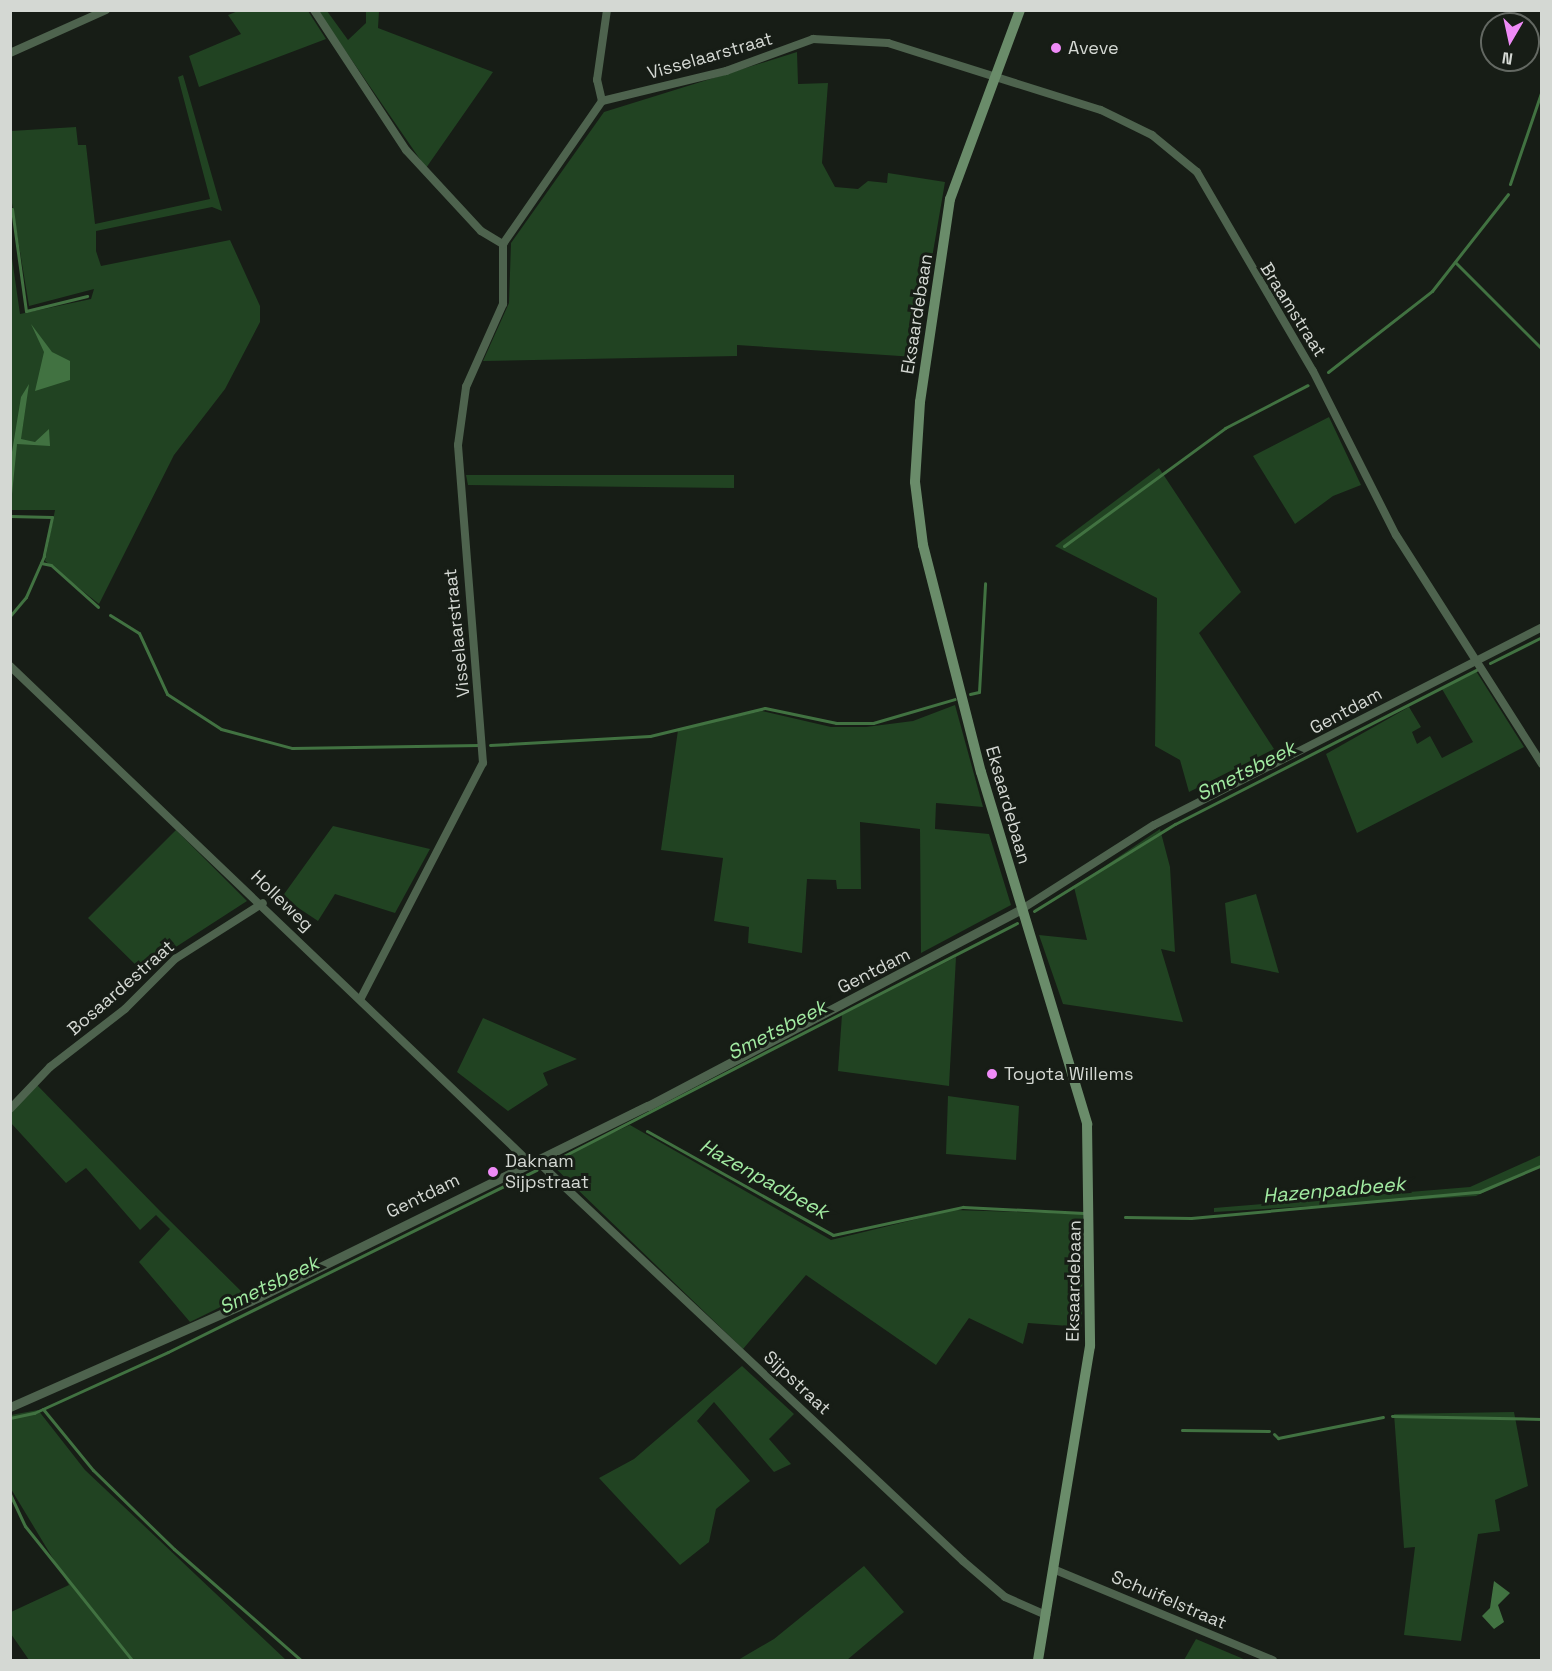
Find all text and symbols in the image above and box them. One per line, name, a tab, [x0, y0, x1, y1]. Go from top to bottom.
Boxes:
north arrow	[1480, 12, 1540, 72]
street label: Visselaarstraat	[645, 28, 775, 84]
place label: Aveve	[1068, 37, 1119, 59]
marker: Aveve	[1049, 41, 1063, 55]
text: N	[1500, 47, 1514, 70]
street label: Eksaardebaan	[897, 252, 937, 376]
street label: Braamstraat	[1255, 259, 1331, 361]
street label: Visselaarstraat	[439, 568, 475, 698]
street label: Gentdam	[1306, 683, 1386, 739]
water label: Smetsbeek	[1192, 736, 1300, 806]
street label: Eksaardebaan	[981, 744, 1035, 866]
street label: Holleweg	[246, 866, 318, 936]
street label: Bosaardestraat	[63, 936, 179, 1040]
street label: Gentdam	[834, 944, 914, 998]
water label: Smetsbeek	[723, 995, 831, 1065]
place label: Toyota Willems	[1004, 1063, 1133, 1085]
marker: Toyota Willems	[985, 1067, 999, 1081]
water label: Hazenpadbeek	[696, 1134, 832, 1224]
place label: Daknam Sijpstraat	[505, 1151, 589, 1194]
marker: Daknam Sijpstraat	[486, 1165, 500, 1179]
street label: Gentdam	[383, 1169, 463, 1223]
water label: Hazenpadbeek	[1262, 1172, 1406, 1208]
street label: Eksaardebaan	[1062, 1220, 1086, 1342]
water label: Smetsbeek	[215, 1251, 323, 1319]
street label: Sijpstraat	[759, 1346, 835, 1420]
street label: Schuifelstraat	[1108, 1566, 1230, 1634]

